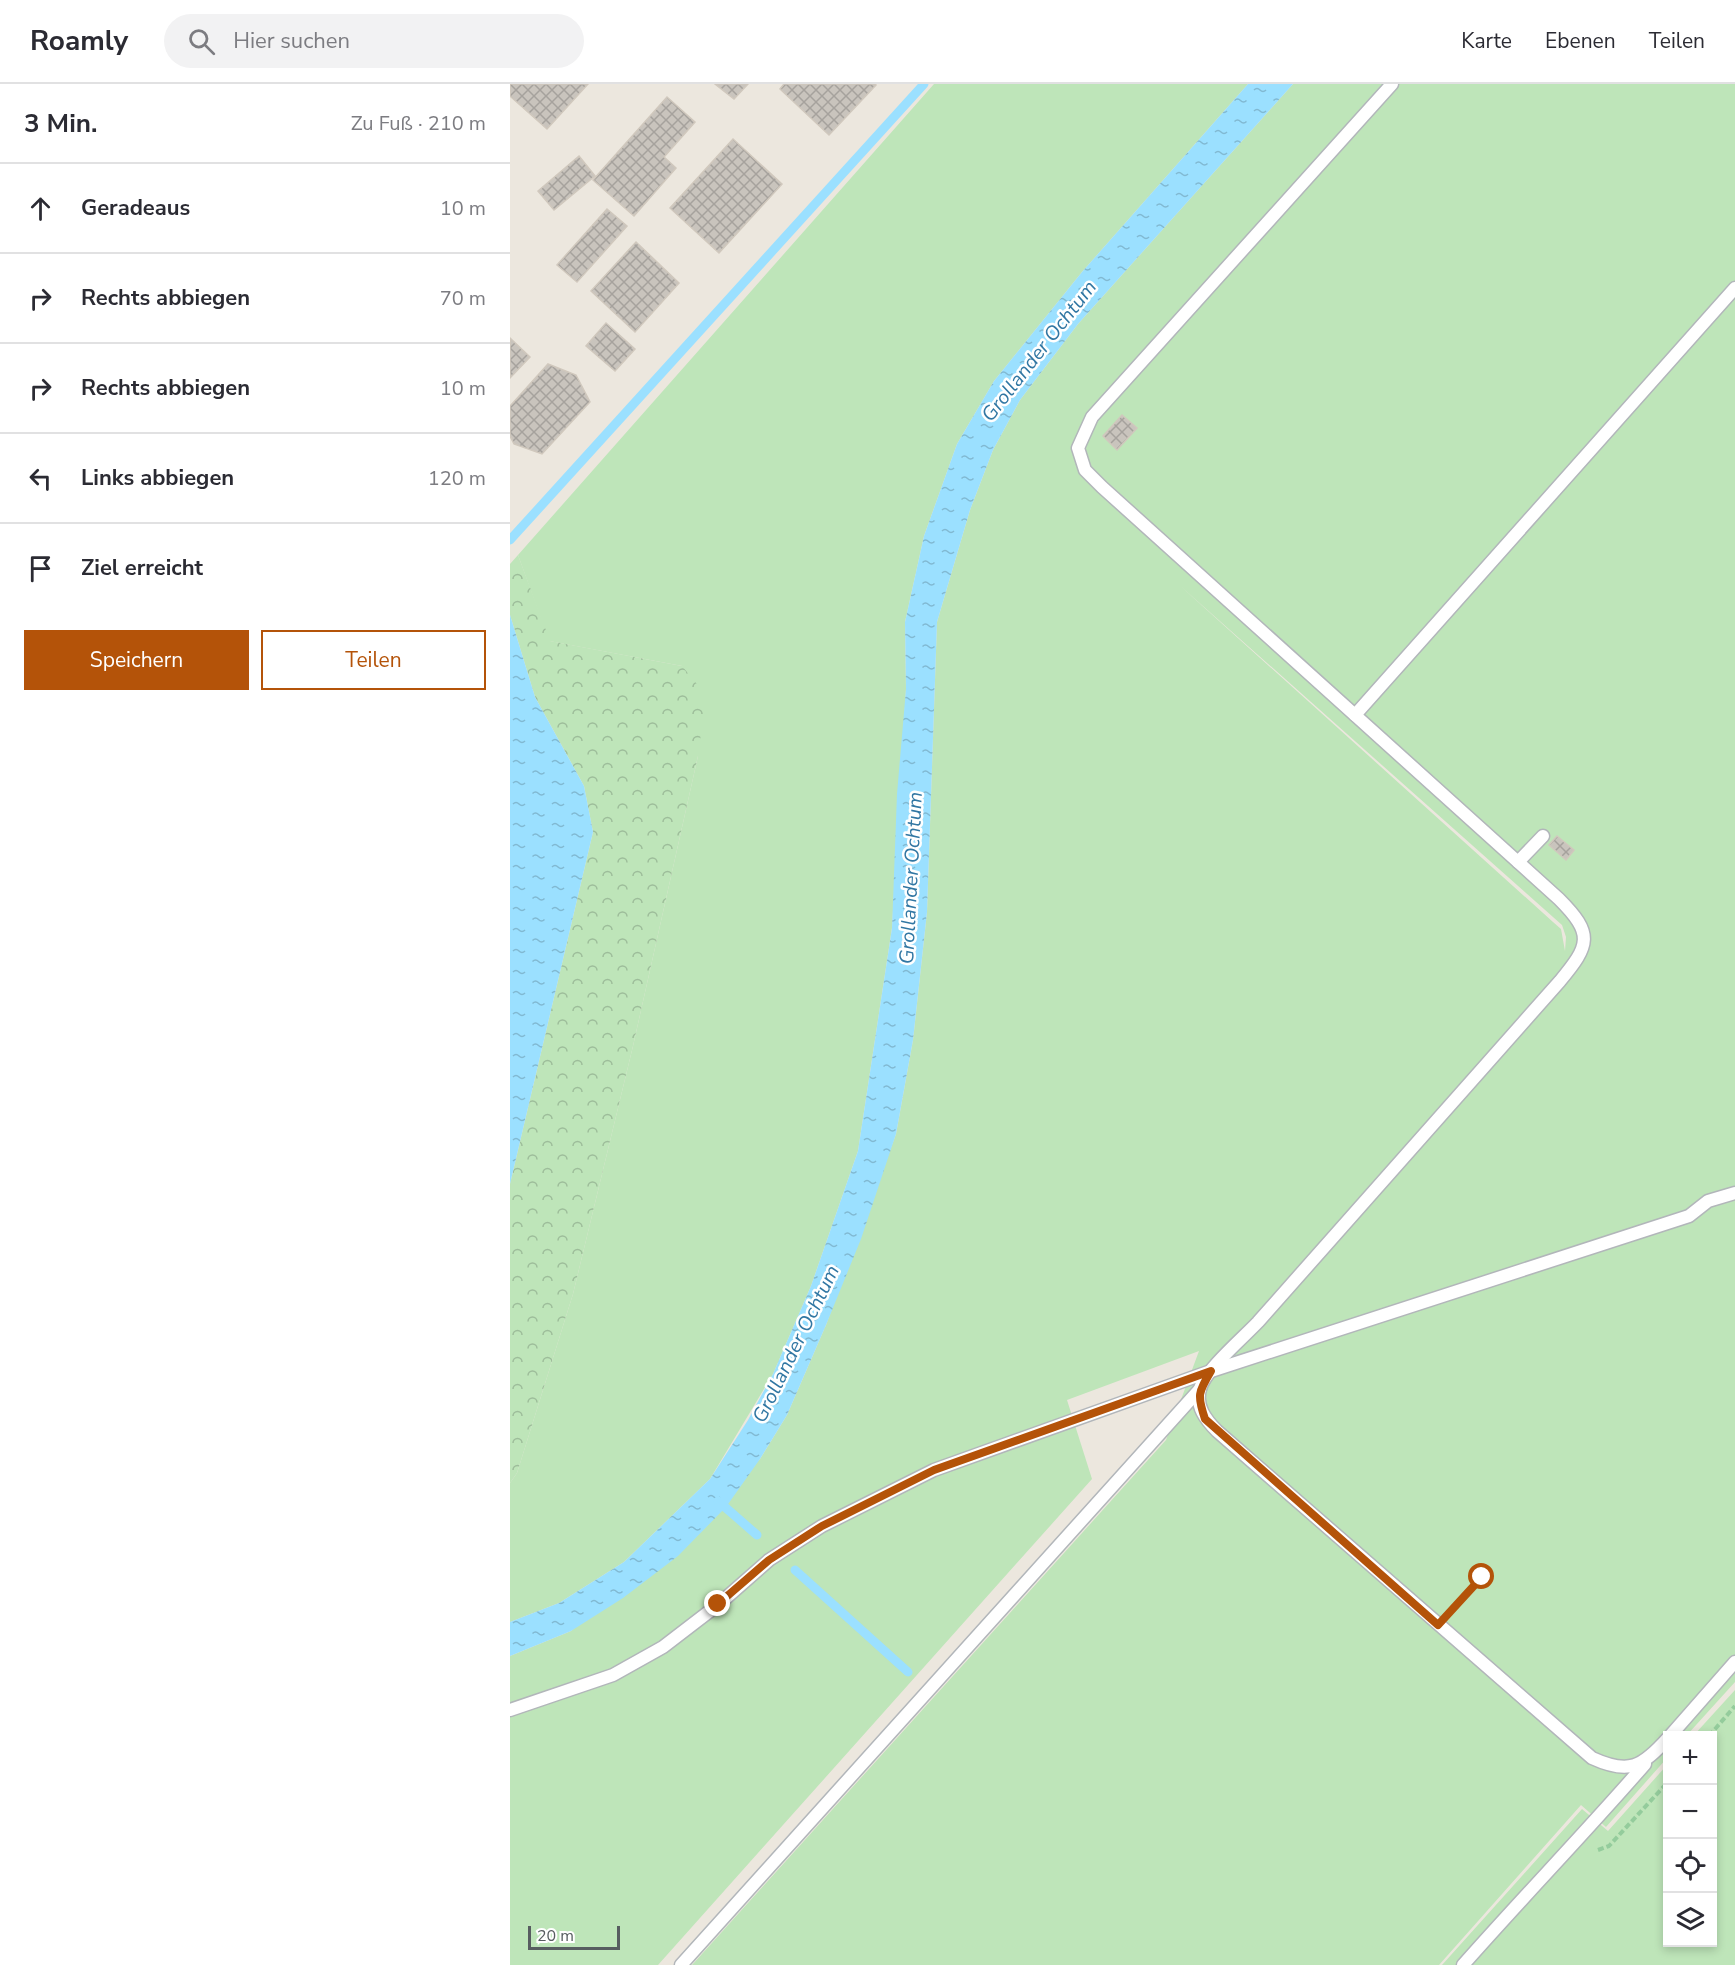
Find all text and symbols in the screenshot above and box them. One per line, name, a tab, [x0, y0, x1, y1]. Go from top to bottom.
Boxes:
search box	[164, 14, 584, 68]
text: Roamly	[30, 22, 128, 60]
icon: search	[185, 25, 218, 58]
text: Hier suchen	[233, 26, 350, 56]
text: Karte	[1461, 27, 1512, 55]
text: Ebenen	[1545, 27, 1616, 55]
text: Teilen	[1649, 27, 1705, 55]
text: 3 Min.	[24, 106, 97, 141]
text: Zu Fuß · 210 m	[351, 110, 486, 137]
icon: ahead	[24, 192, 57, 225]
text: Geradeaus	[81, 193, 190, 223]
text: 10 m	[440, 195, 486, 222]
water label: Grollander Ochtum	[975, 275, 1103, 427]
icon: right	[24, 282, 57, 315]
text: Rechts abbiegen	[81, 283, 250, 313]
text: 70 m	[440, 285, 486, 312]
icon: right	[24, 372, 57, 405]
text: Rechts abbiegen	[81, 373, 250, 403]
text: 10 m	[440, 375, 486, 402]
icon: left	[24, 462, 57, 495]
text: Links abbiegen	[81, 463, 234, 493]
text: 120 m	[428, 465, 486, 492]
icon: arrive	[24, 552, 57, 585]
text: Ziel erreicht	[81, 553, 203, 583]
button: Speichern	[24, 630, 249, 690]
button: Teilen	[261, 630, 486, 690]
water label: Grollander Ochtum	[893, 791, 929, 965]
water label: Grollander Ochtum	[746, 1261, 846, 1427]
route start	[1468, 1563, 1494, 1589]
route end	[704, 1590, 730, 1616]
map controls	[1663, 1731, 1717, 1947]
button: +	[1663, 1731, 1717, 1785]
button: −	[1663, 1785, 1717, 1839]
button: locate	[1663, 1839, 1717, 1893]
button: layers	[1663, 1893, 1717, 1947]
scale bar	[528, 1923, 620, 1950]
text: 20 m	[537, 1925, 574, 1947]

